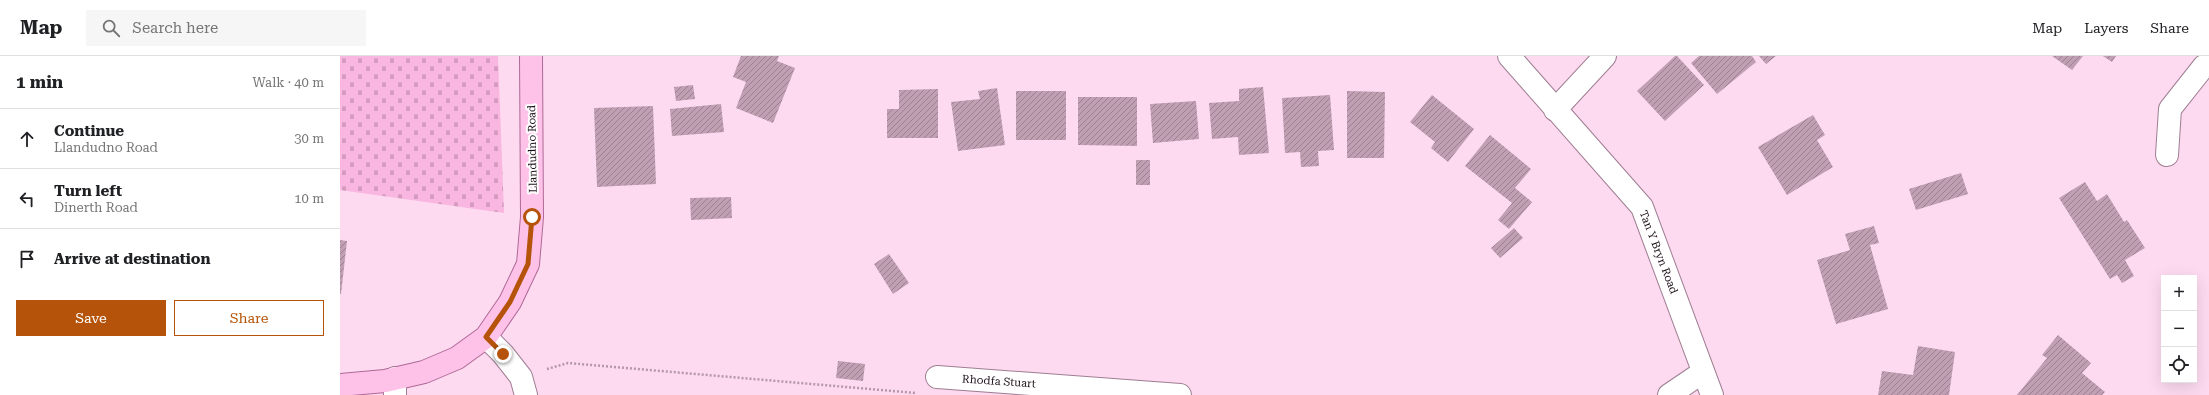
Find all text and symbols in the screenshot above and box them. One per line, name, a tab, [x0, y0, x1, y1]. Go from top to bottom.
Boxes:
search box	[86, 10, 366, 46]
text: Map	[20, 16, 62, 39]
icon: search	[100, 17, 122, 39]
text: Search here	[132, 19, 218, 37]
text: Map	[2032, 20, 2062, 36]
text: Layers	[2084, 20, 2128, 36]
text: Share	[2150, 20, 2189, 36]
text: 1 min	[16, 72, 63, 92]
text: Walk · 40 m	[252, 75, 324, 90]
street label: Llandudno Road	[525, 105, 540, 193]
text: Continue	[54, 122, 124, 140]
icon: ahead	[16, 128, 38, 150]
text: 30 m	[294, 131, 324, 146]
text: Llandudno Road	[54, 140, 158, 155]
text: Turn left	[54, 182, 122, 200]
icon: left	[16, 188, 38, 210]
text: 10 m	[294, 191, 324, 206]
text: Dinerth Road	[54, 200, 138, 215]
route start	[523, 208, 541, 226]
street label: Tan Y Bryn Road	[1637, 209, 1680, 296]
icon: arrive	[16, 248, 38, 270]
text: Arrive at destination	[54, 250, 210, 268]
map controls	[2161, 275, 2197, 383]
button: +	[2161, 275, 2197, 311]
button: Save	[16, 300, 166, 336]
button: Share	[174, 300, 324, 336]
button: −	[2161, 311, 2197, 347]
route end	[494, 345, 512, 363]
button: locate	[2161, 347, 2197, 383]
street label: Rhodfa Stuart	[962, 372, 1036, 391]

